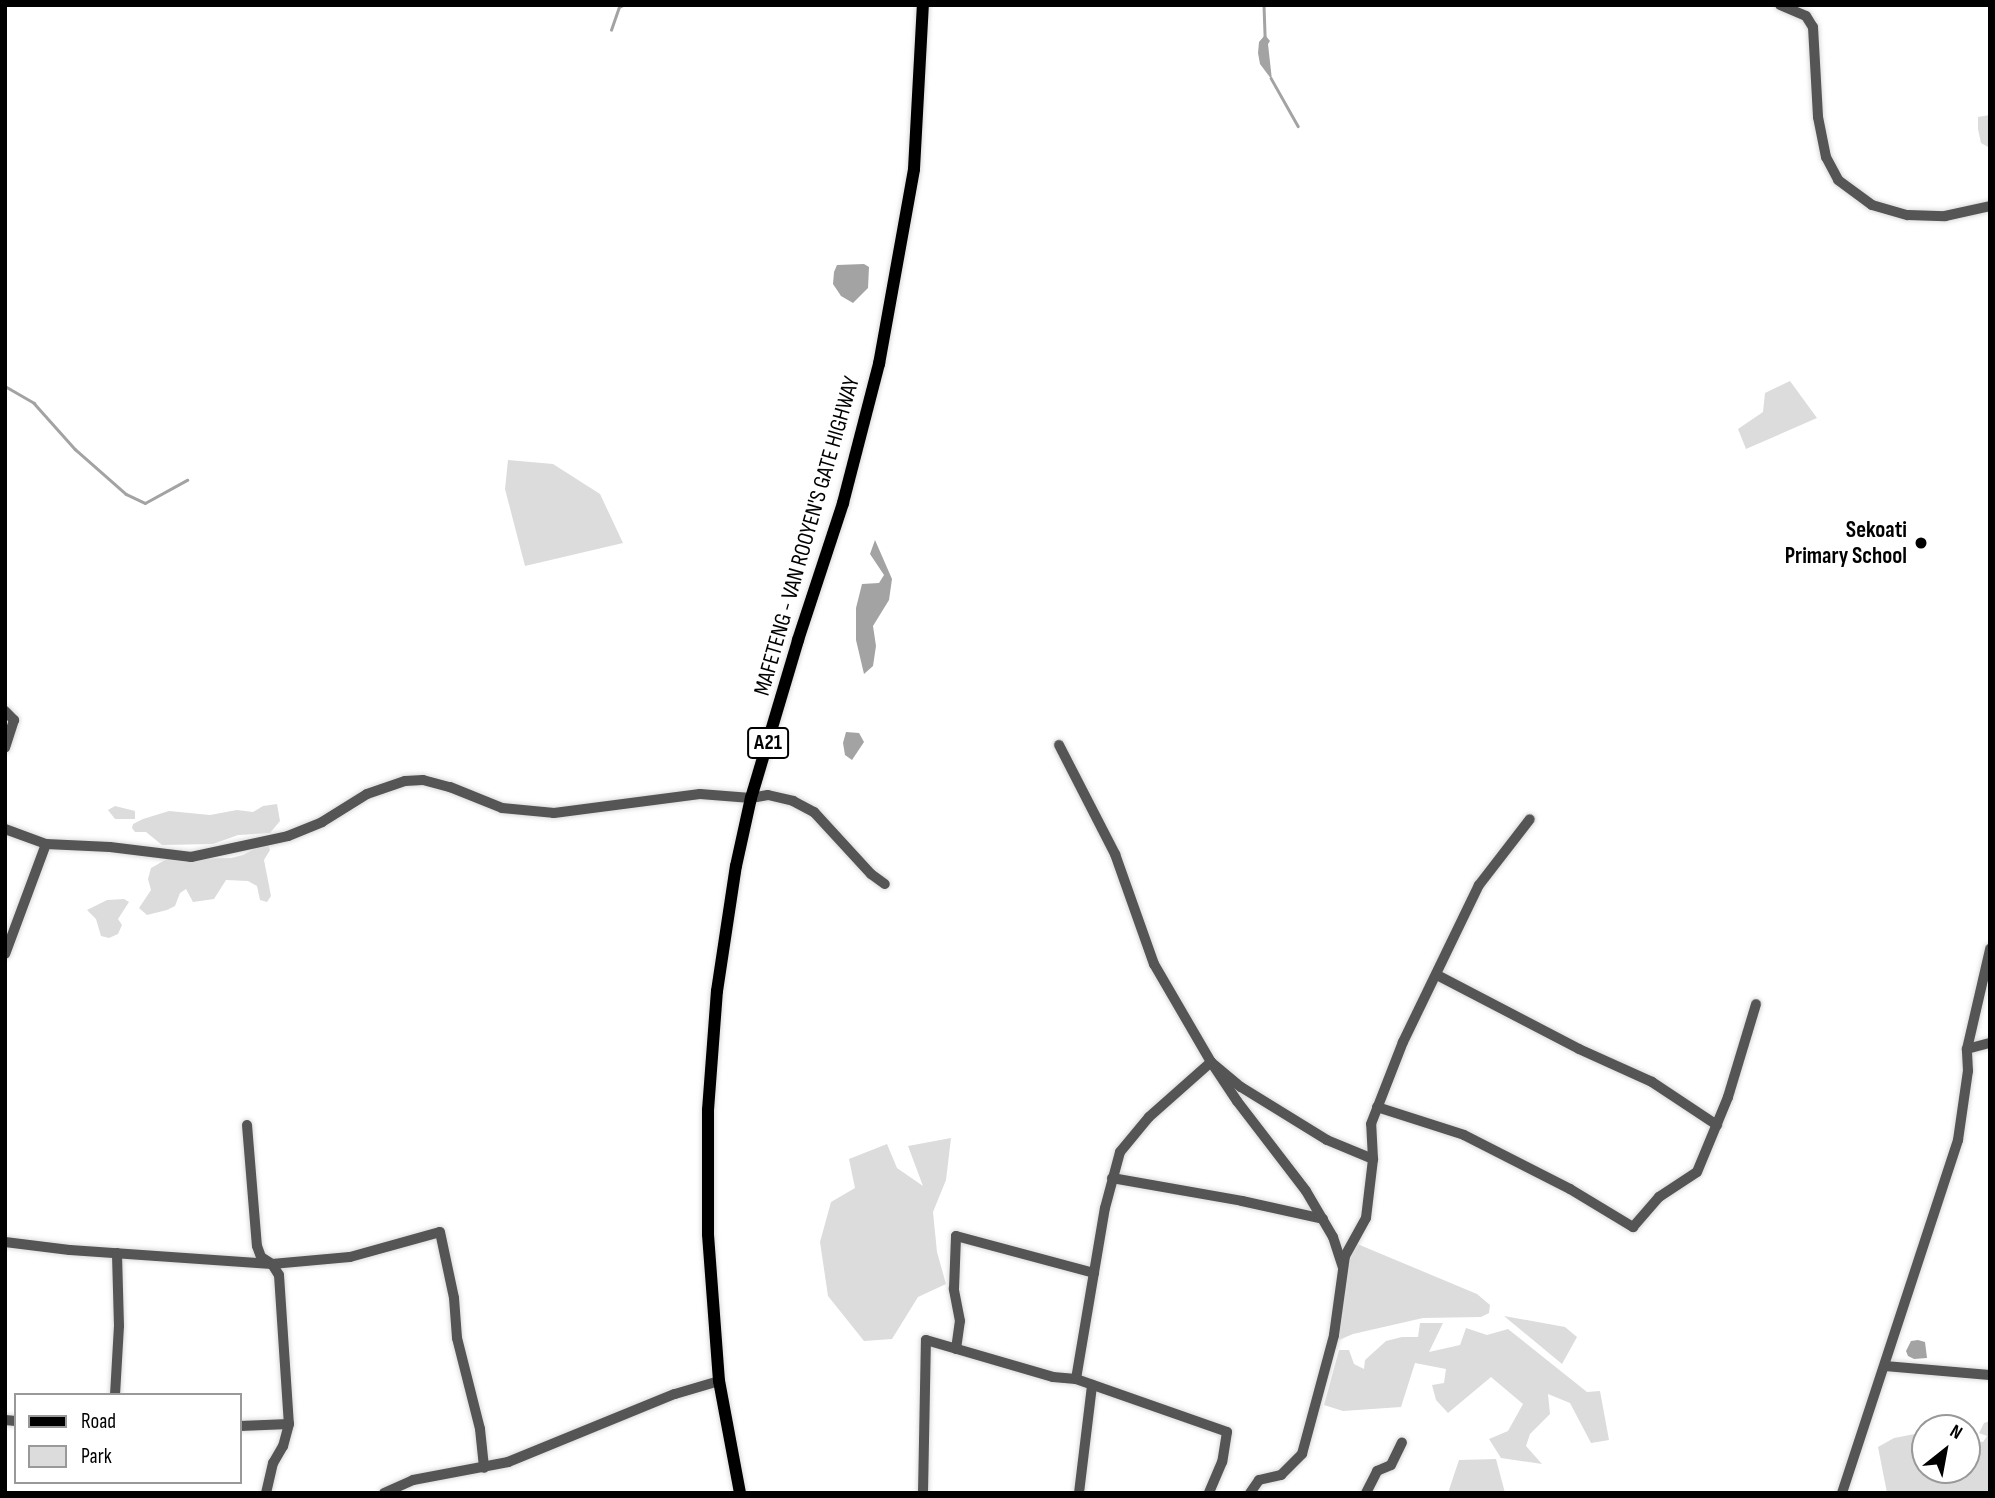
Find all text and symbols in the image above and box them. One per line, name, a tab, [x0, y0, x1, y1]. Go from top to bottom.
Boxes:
street label: MAFETENG - VAN ROOYEN'S GATE HIGHWAY	[748, 373, 866, 699]
place label: Sekoati Primary School	[1785, 516, 1907, 570]
marker: Sekoati Primary School	[1913, 535, 1929, 551]
road number: A21	[747, 726, 789, 760]
legend	[14, 1393, 242, 1484]
text: Road	[81, 1409, 116, 1434]
north arrow	[1911, 1414, 1981, 1484]
text: N	[1946, 1420, 1966, 1445]
text: Park	[81, 1444, 112, 1469]

